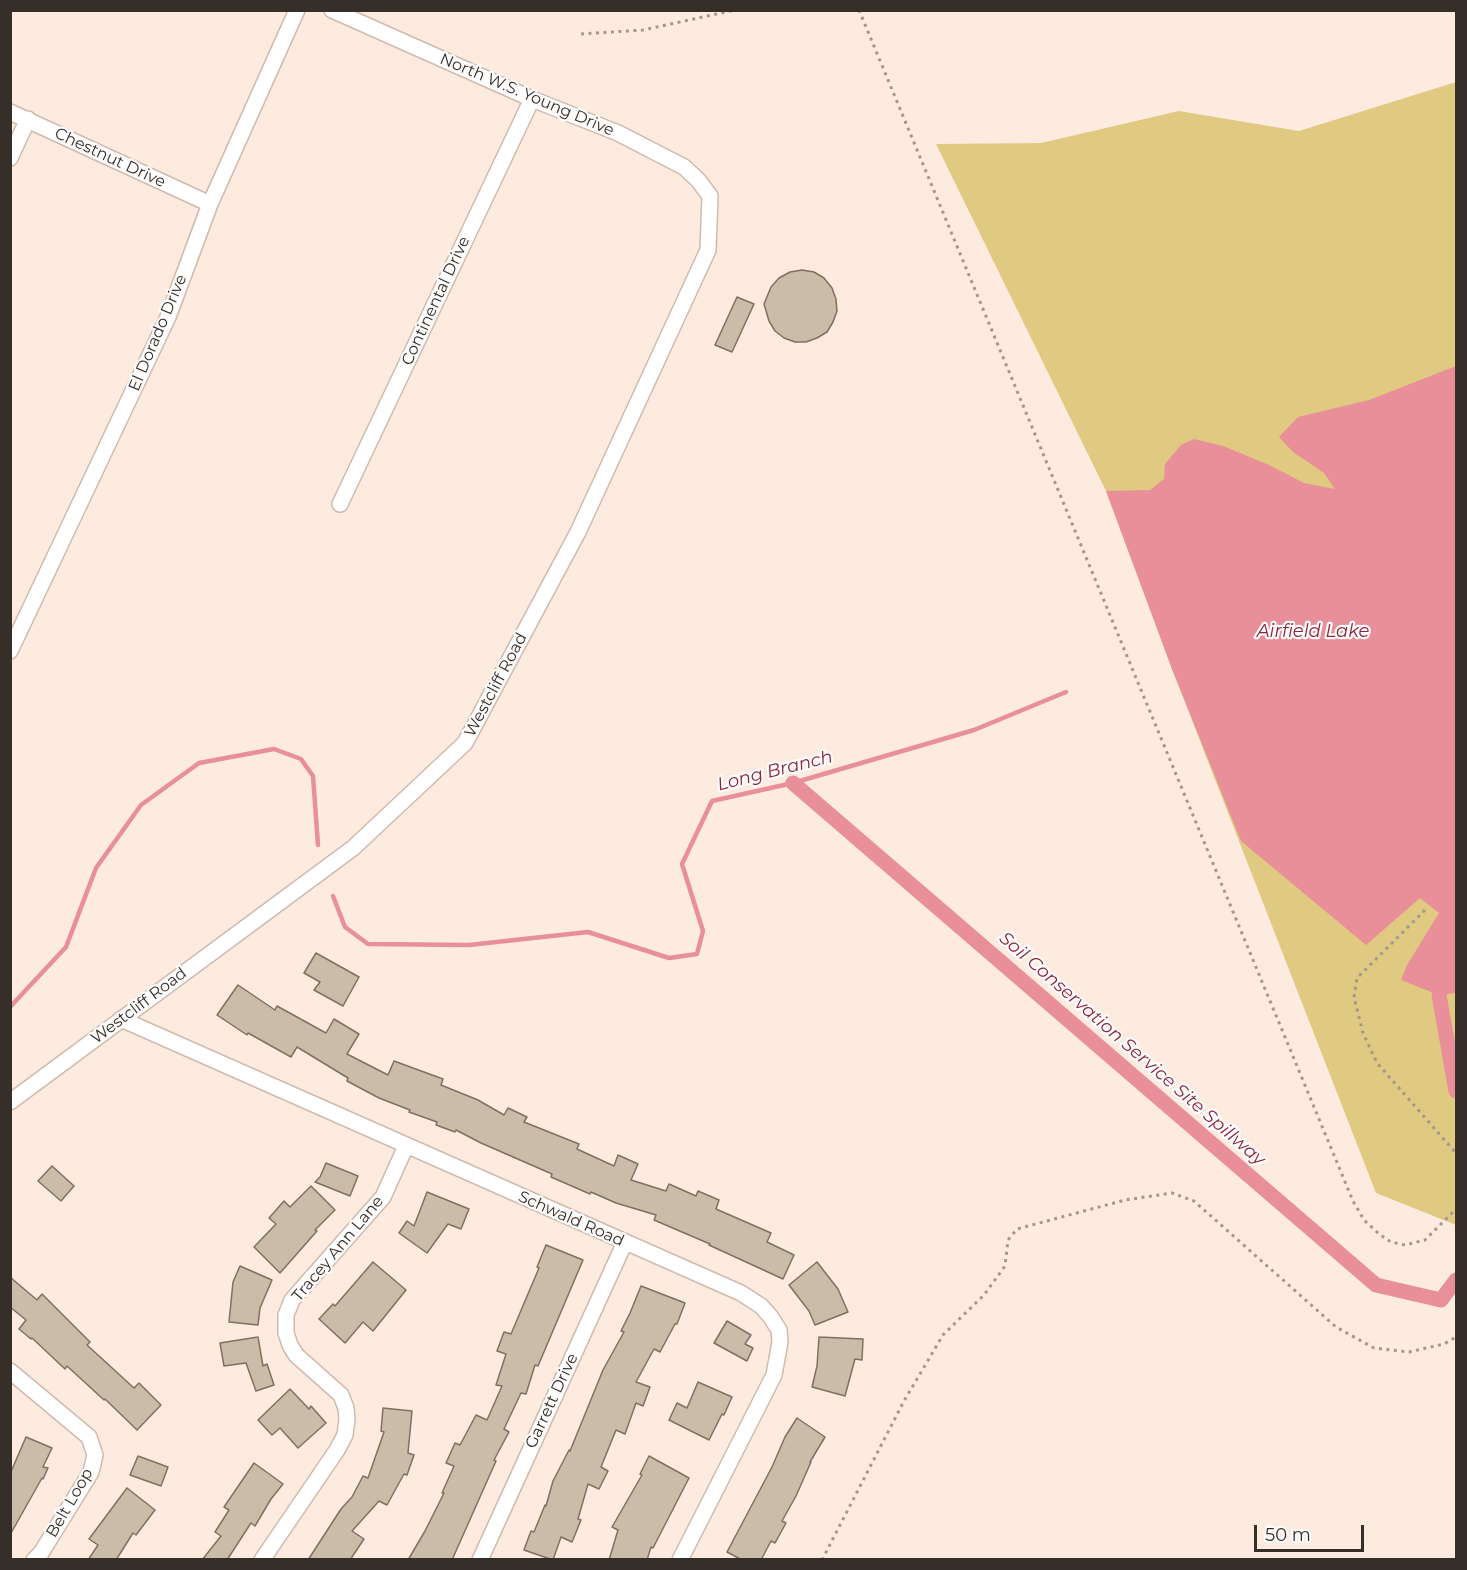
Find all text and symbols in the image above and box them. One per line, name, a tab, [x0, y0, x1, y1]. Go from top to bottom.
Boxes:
street label: North W.S. Young Drive	[437, 50, 617, 140]
street label: Chestnut Drive	[51, 124, 169, 192]
street label: Continental Drive	[398, 234, 474, 368]
street label: El Dorado Drive	[125, 272, 191, 394]
water label: Airfield Lake	[1257, 621, 1369, 643]
street label: Westcliff Road	[461, 630, 531, 740]
water label: Long Branch	[715, 746, 835, 796]
water label: Soil Conservation Service Site Spillway	[995, 928, 1269, 1170]
street label: Westcliff Road	[87, 964, 191, 1048]
street label: Schwald Road	[515, 1187, 627, 1251]
street label: Tracey Ann Lane	[288, 1192, 388, 1306]
street label: Garrett Drive	[522, 1350, 582, 1452]
street label: Belt Loop	[42, 1465, 98, 1541]
scale bar	[1257, 1513, 1366, 1551]
text: 50 m	[1265, 1524, 1311, 1546]

